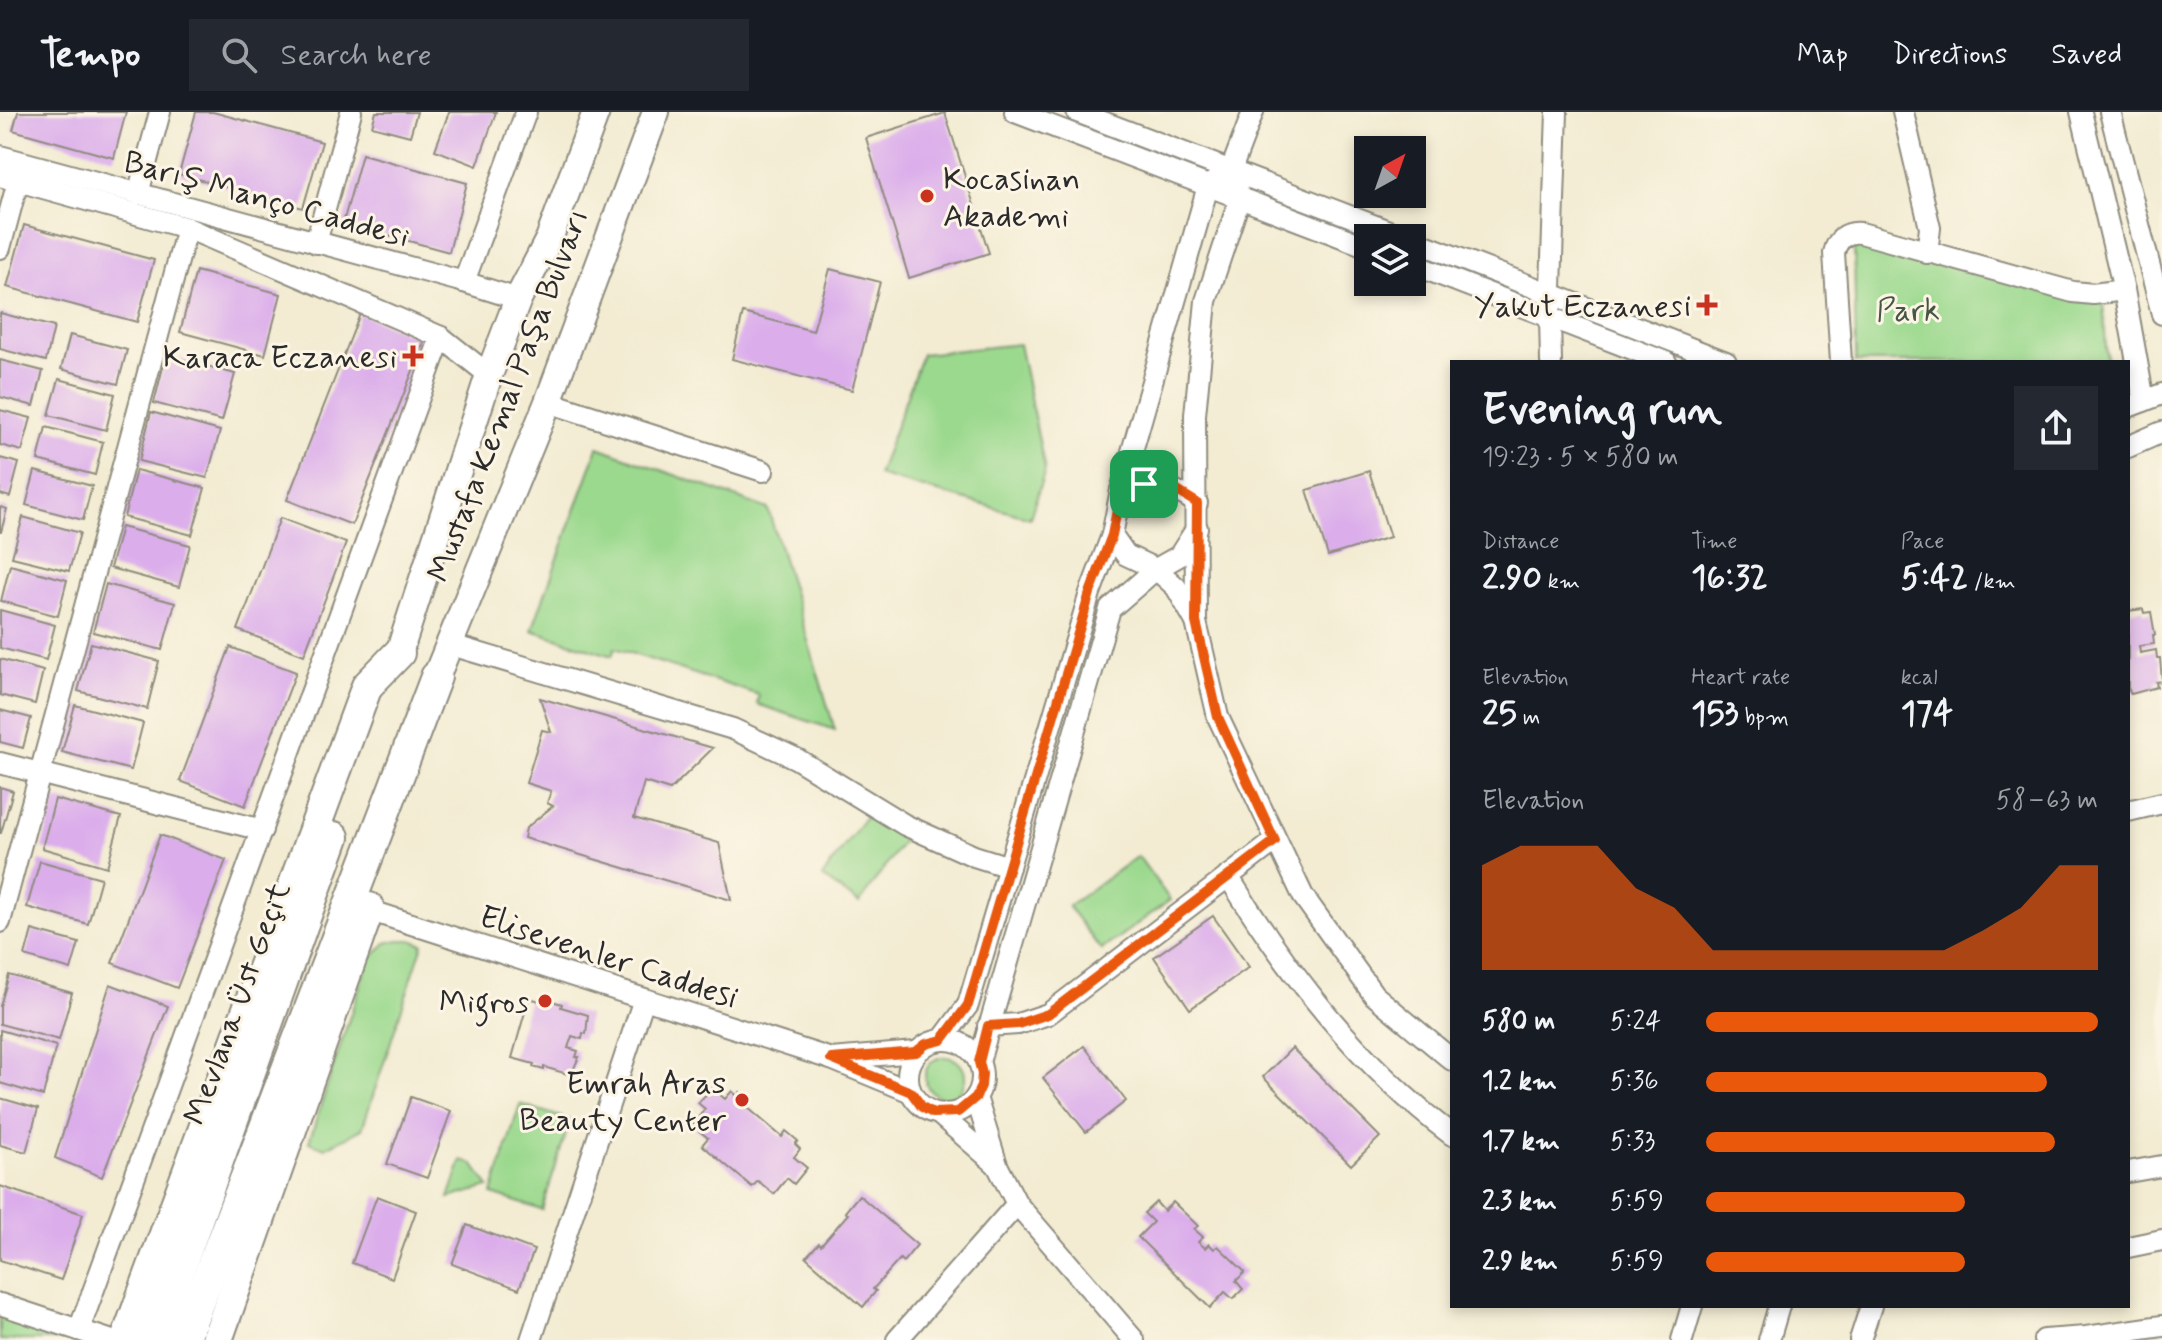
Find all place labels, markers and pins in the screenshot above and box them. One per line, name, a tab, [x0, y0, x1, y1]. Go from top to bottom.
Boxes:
place label: Kocasinan Akademi	[943, 159, 1080, 238]
marker: Kocasinan Akademi	[918, 187, 936, 205]
place label: Yakut Eczanesi	[1474, 286, 1691, 328]
marker: Yakut Eczanesi	[1698, 296, 1716, 314]
place label: Karaca Eczanesi	[163, 337, 397, 379]
marker: Karaca Eczanesi	[404, 347, 422, 365]
pin	[1110, 450, 1178, 518]
place label: Migros	[439, 982, 529, 1027]
marker: Migros	[536, 992, 554, 1010]
place label: Emrah Aras Beauty Center	[519, 1063, 726, 1142]
marker: Emrah Aras Beauty Center	[733, 1091, 751, 1109]

